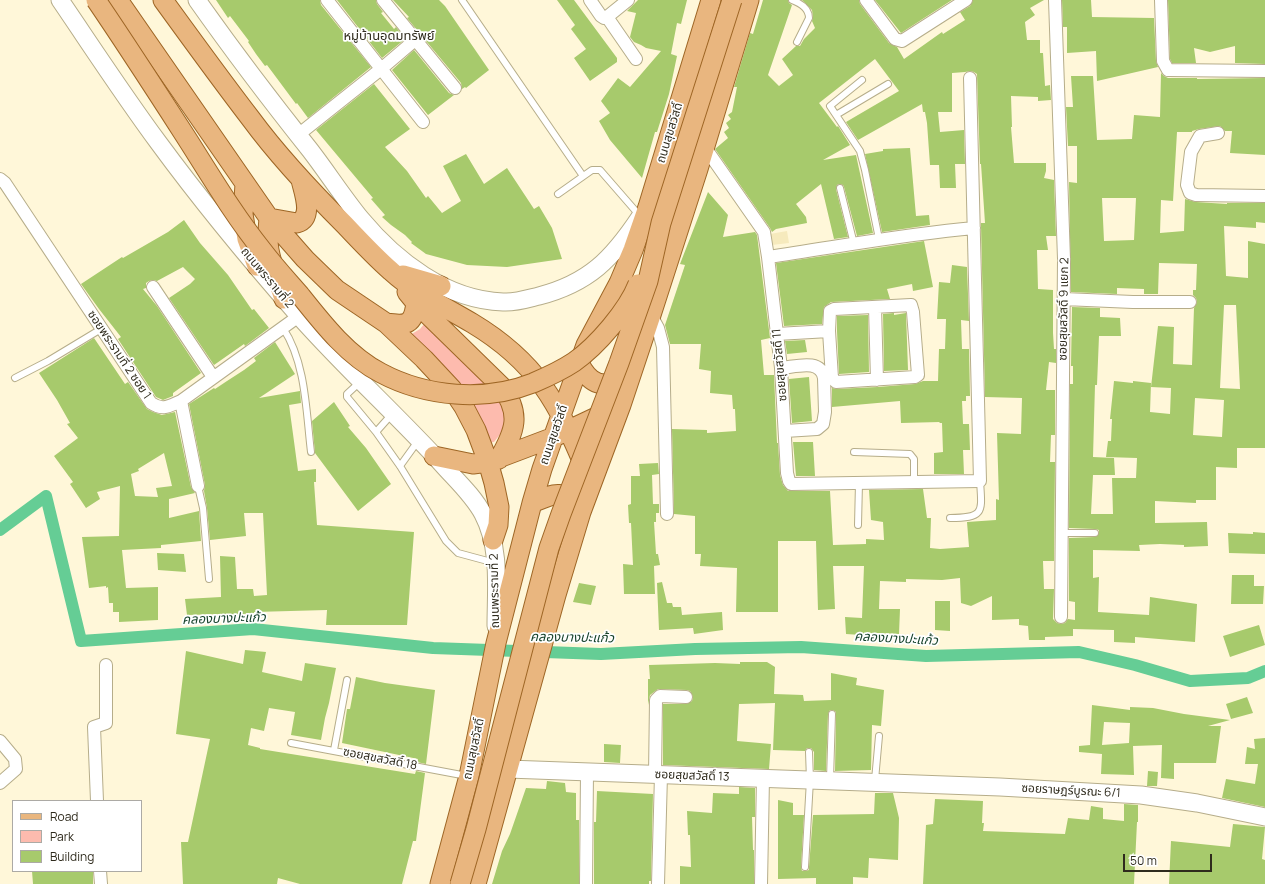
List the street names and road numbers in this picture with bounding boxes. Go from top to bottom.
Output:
street label: ถนนสุขสวัสดิ์ [654,101,686,165]
street label: ถนนพระรามที่ 2 [237,245,297,311]
street label: ซอยสุขสวัสดิ์ 9 แยก 2 [1056,257,1072,361]
street label: ซอยพระรามที่ 2 ซอย 1 [84,308,154,402]
street label: ซอยสุขสวัสดิ์ 11 [770,328,790,402]
street label: ถนนสุขสวัสดิ์ [537,403,571,467]
street label: ถนนพระรามที่ 2 [487,553,503,629]
street label: ถนนสุขสวัสดิ์ [460,717,488,781]
street label: ซอยสุขสวัสดิ์ 18 [342,745,418,773]
street label: ซอยสุขสวัสดิ์ 13 [654,767,730,785]
street label: ซอยราษฎร์บูรณะ 6/1 [1021,781,1121,801]

